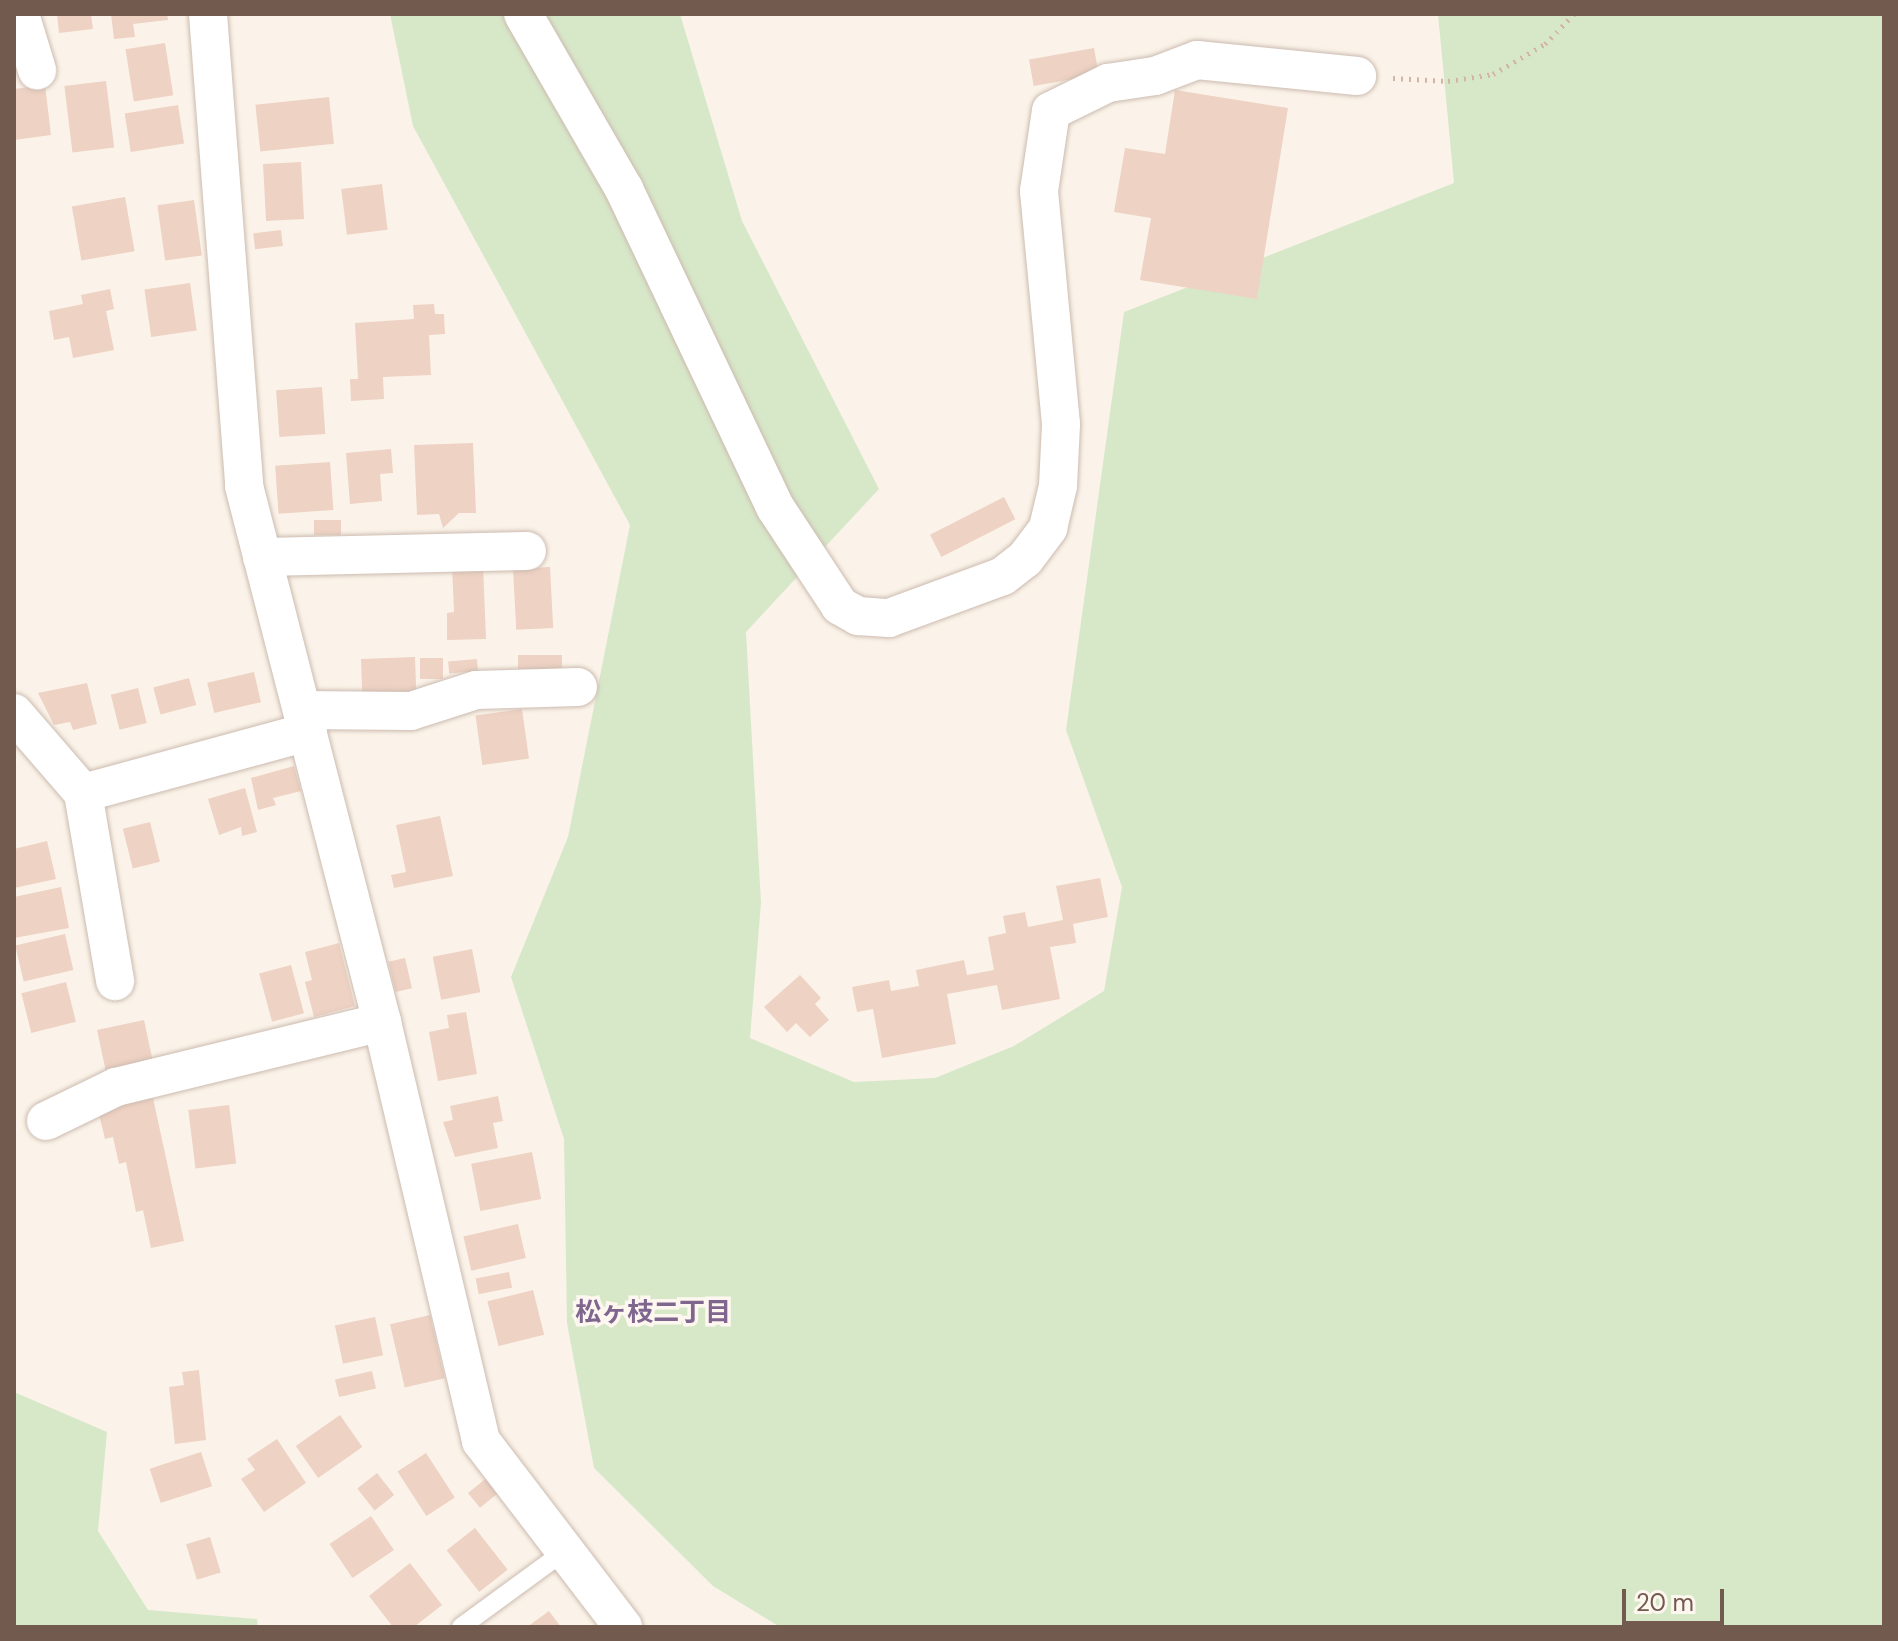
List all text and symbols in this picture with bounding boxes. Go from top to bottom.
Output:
district label: 松ヶ枝二丁目 [575,1297,731,1329]
scale bar [1626,1573,1728,1623]
text: 20 m [1636,1587,1694,1618]

